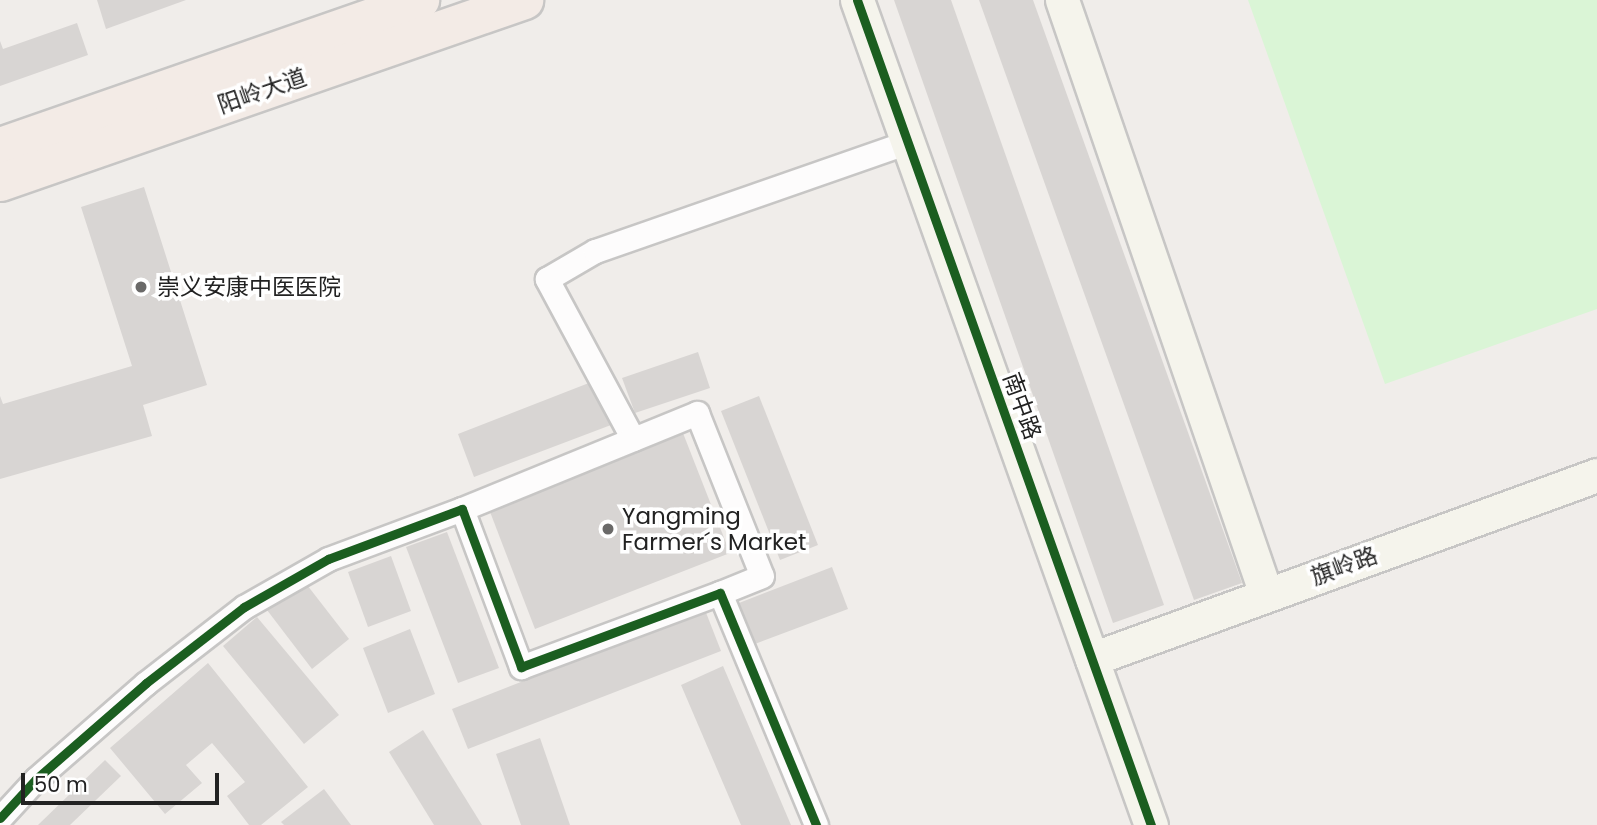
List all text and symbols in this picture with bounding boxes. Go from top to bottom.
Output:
street label: 阳岭大道 [214,63,310,119]
place label: 崇义安康中医医院 [157,273,341,301]
marker: 崇义安康中医医院 [131,277,151,297]
street label: 南中路 [997,369,1047,443]
place label: Yangming Farmer´s Market [622,502,806,556]
marker: Yangming Farmer´s Market [600,521,616,537]
street label: 旗岭路 [1307,541,1381,591]
scale bar [24,758,222,802]
text: 50 m [34,770,88,799]

